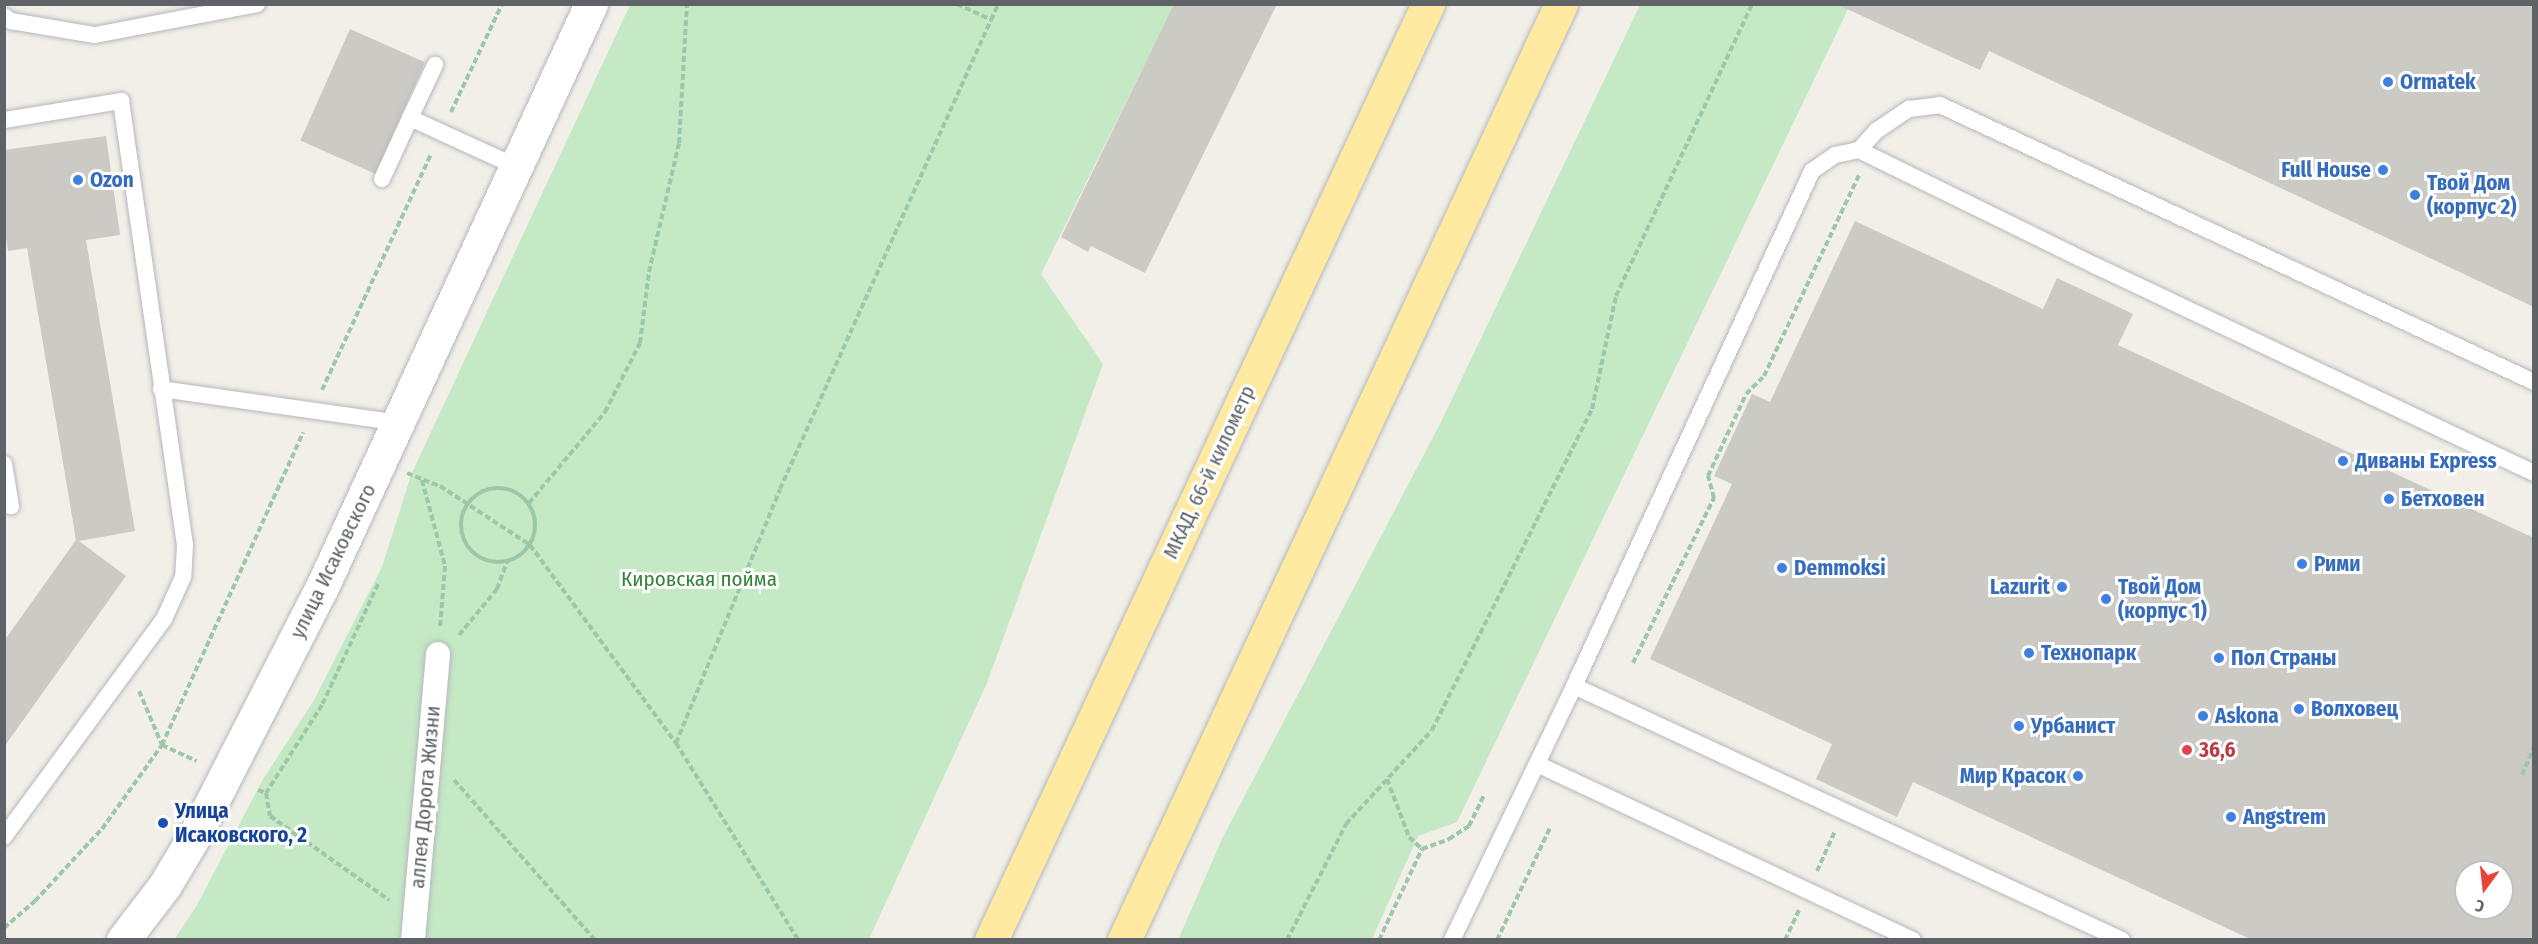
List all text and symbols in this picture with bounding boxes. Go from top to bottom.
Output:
place label: Ormatek [2400,69,2476,95]
marker: Ormatek [2381,75,2395,89]
place label: Full House [2281,157,2371,183]
marker: Full House [2376,163,2390,177]
place label: Ozon [90,167,134,193]
place label: Твой Дом (корпус 2) [2427,170,2517,220]
marker: Ozon [71,173,85,187]
marker: Твой Дом (корпус 2) [2408,188,2422,202]
street label: МКАД, 66-й километр [1158,381,1260,563]
place label: Диваны Express [2355,448,2497,474]
marker: Диваны Express [2336,454,2350,468]
street label: улица Исаковского [285,480,381,642]
place label: Бетховен [2401,486,2485,512]
marker: Бетховен [2382,492,2396,506]
place label: Рими [2314,551,2360,577]
place label: Demmoksi [1794,555,1886,581]
marker: Рими [2295,557,2309,571]
marker: Demmoksi [1775,561,1789,575]
park label: Кировская пойма [621,566,777,592]
place label: Lazurit [1990,574,2050,600]
place label: Твой Дом (корпус 1) [2118,574,2207,624]
marker: Lazurit [2055,580,2069,594]
marker: Твой Дом (корпус 1) [2099,592,2113,606]
place label: Технопарк [2041,640,2136,666]
place label: Пол Страны [2231,645,2336,671]
marker: Технопарк [2022,646,2036,660]
marker: Пол Страны [2212,651,2226,665]
place label: Волховец [2311,696,2398,722]
marker: Волховец [2292,702,2306,716]
place label: Askona [2215,703,2279,729]
street label: аллея Дорога Жизни [404,704,446,890]
marker: Askona [2196,709,2210,723]
place label: Урбанист [2031,713,2115,739]
marker: Урбанист [2012,719,2026,733]
place label: 36,6 [2199,737,2235,763]
marker: 36,6 [2180,743,2194,757]
place label: Мир Красок [1960,763,2066,789]
marker: Мир Красок [2071,769,2085,783]
place label: Улица Исаковского, 2 [175,798,307,848]
place label: Angstrem [2243,804,2326,830]
marker: Angstrem [2224,810,2238,824]
marker: Улица Исаковского, 2 [156,816,170,830]
north arrow [2454,860,2514,920]
text: С [2473,896,2486,916]

